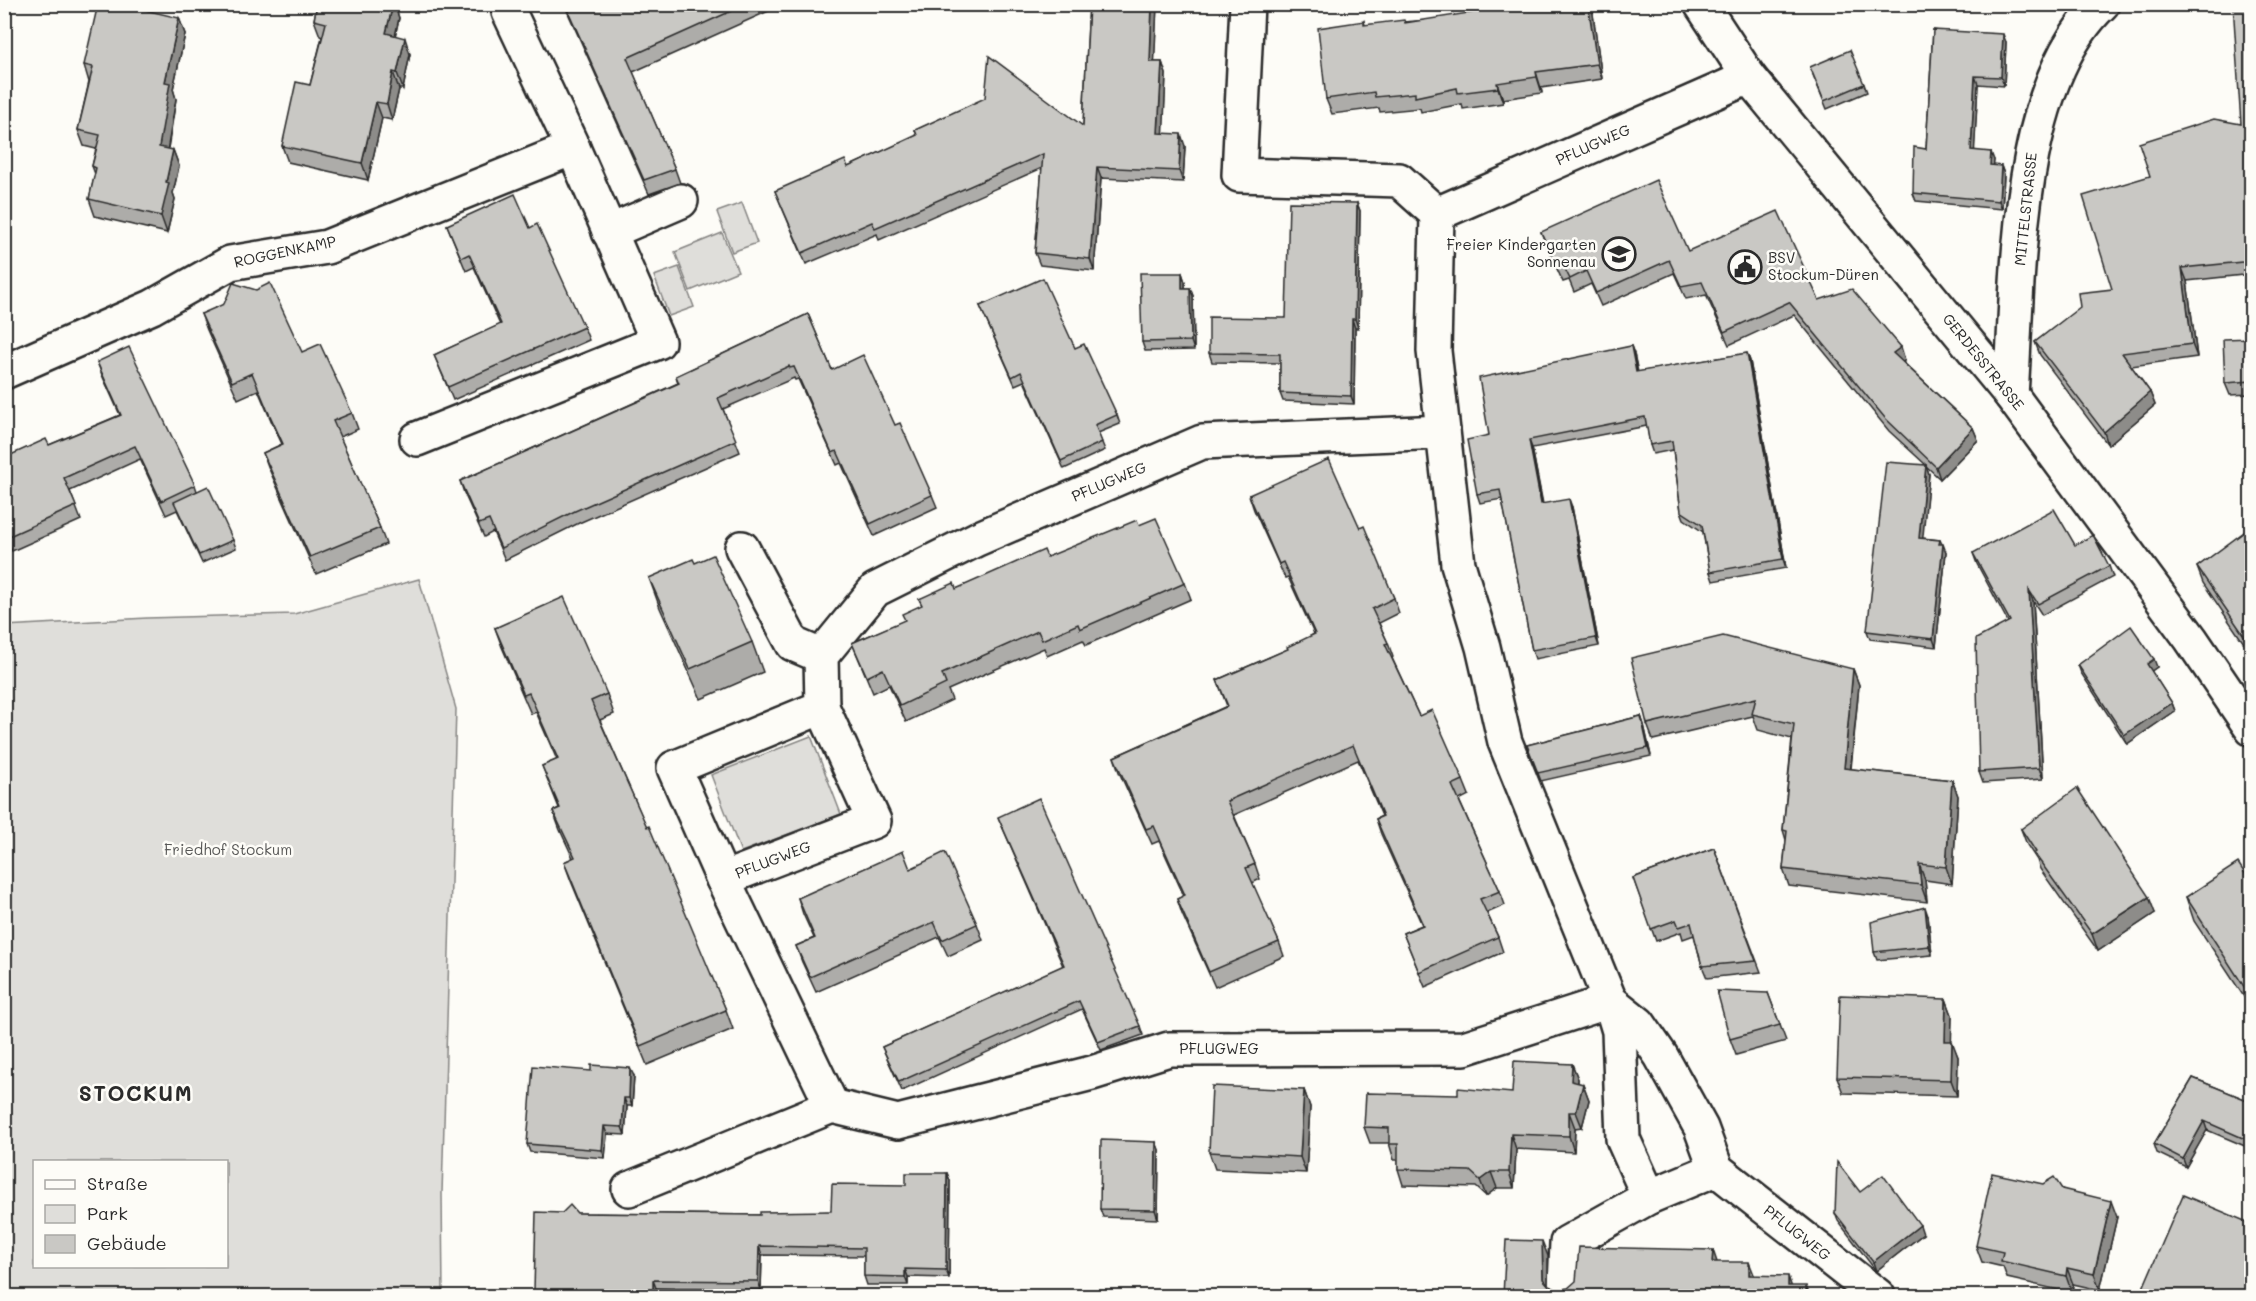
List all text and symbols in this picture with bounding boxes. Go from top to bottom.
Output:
street label: PFLUGWEG [1552,119,1633,169]
street label: MITTELSTRASSE [2009,151,2041,267]
street label: ROGGENKAMP [232,230,338,272]
place label: Freier Kindergarten Sonnenau [1446,234,1596,271]
school or university icon: Freier Kindergarten Sonnenau [1601,236,1637,272]
place label: BSV Stockum-Düren [1768,247,1879,284]
public building icon: BSV Stockum-Düren [1727,249,1763,285]
street label: GERDESSTRASSE [1939,309,2029,414]
street label: PFLUGWEG [1068,456,1149,506]
street label: PFLUGWEG [732,835,813,883]
park label: Friedhof Stockum [164,839,292,859]
street label: PFLUGWEG [1179,1038,1259,1058]
district label: STOCKUM [79,1079,193,1106]
legend [33,1160,228,1268]
text: Straße [87,1171,148,1195]
street label: PFLUGWEG [1760,1200,1835,1265]
text: Park [87,1201,128,1225]
text: Gebäude [87,1231,167,1255]

